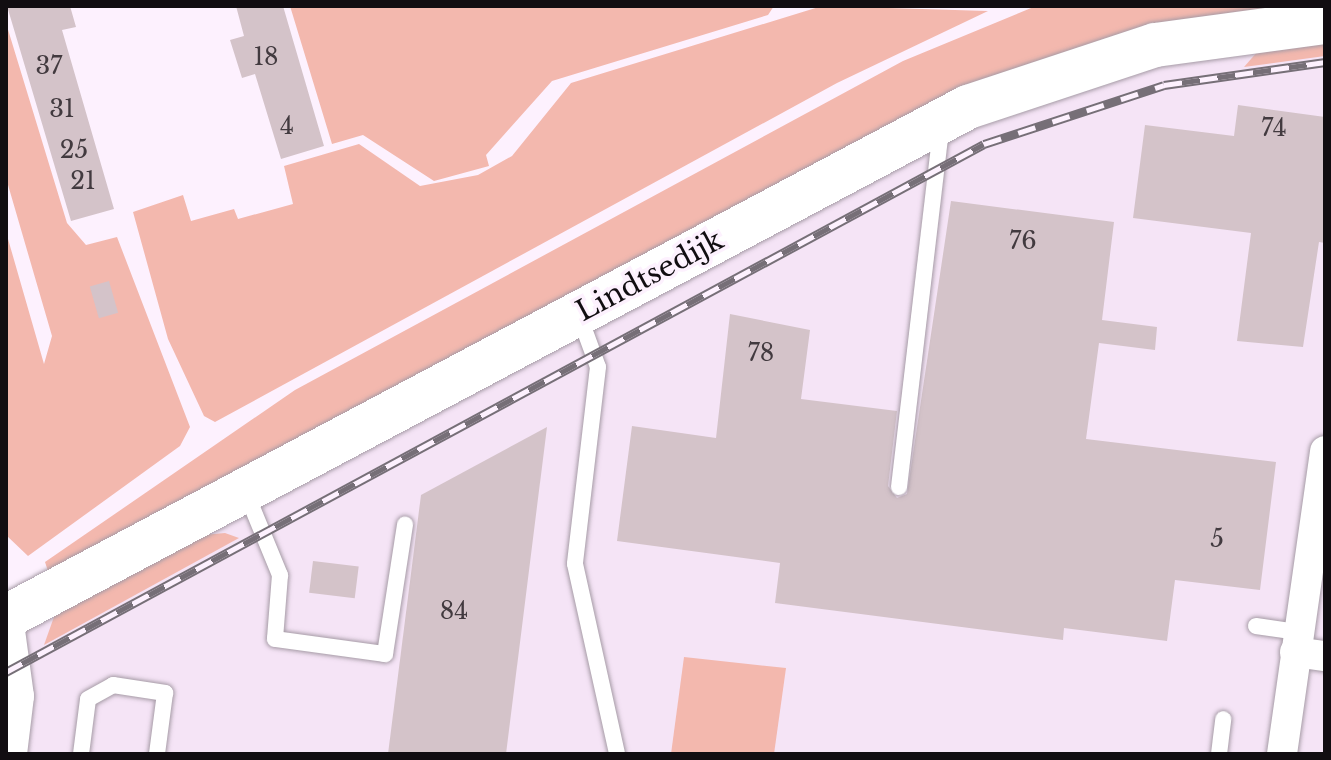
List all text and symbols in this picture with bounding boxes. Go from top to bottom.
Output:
house number: 18 [253,43,279,71]
house number: 37 [36,52,62,80]
house number: 31 [49,95,75,123]
house number: 4 [280,112,294,140]
house number: 74 [1261,114,1287,142]
house number: 25 [60,136,88,164]
house number: 21 [70,167,96,195]
street label: Lindtsedijk [571,223,729,329]
house number: 76 [1009,227,1037,255]
house number: 78 [748,339,774,367]
house number: 5 [1210,525,1224,553]
house number: 84 [440,597,468,625]

